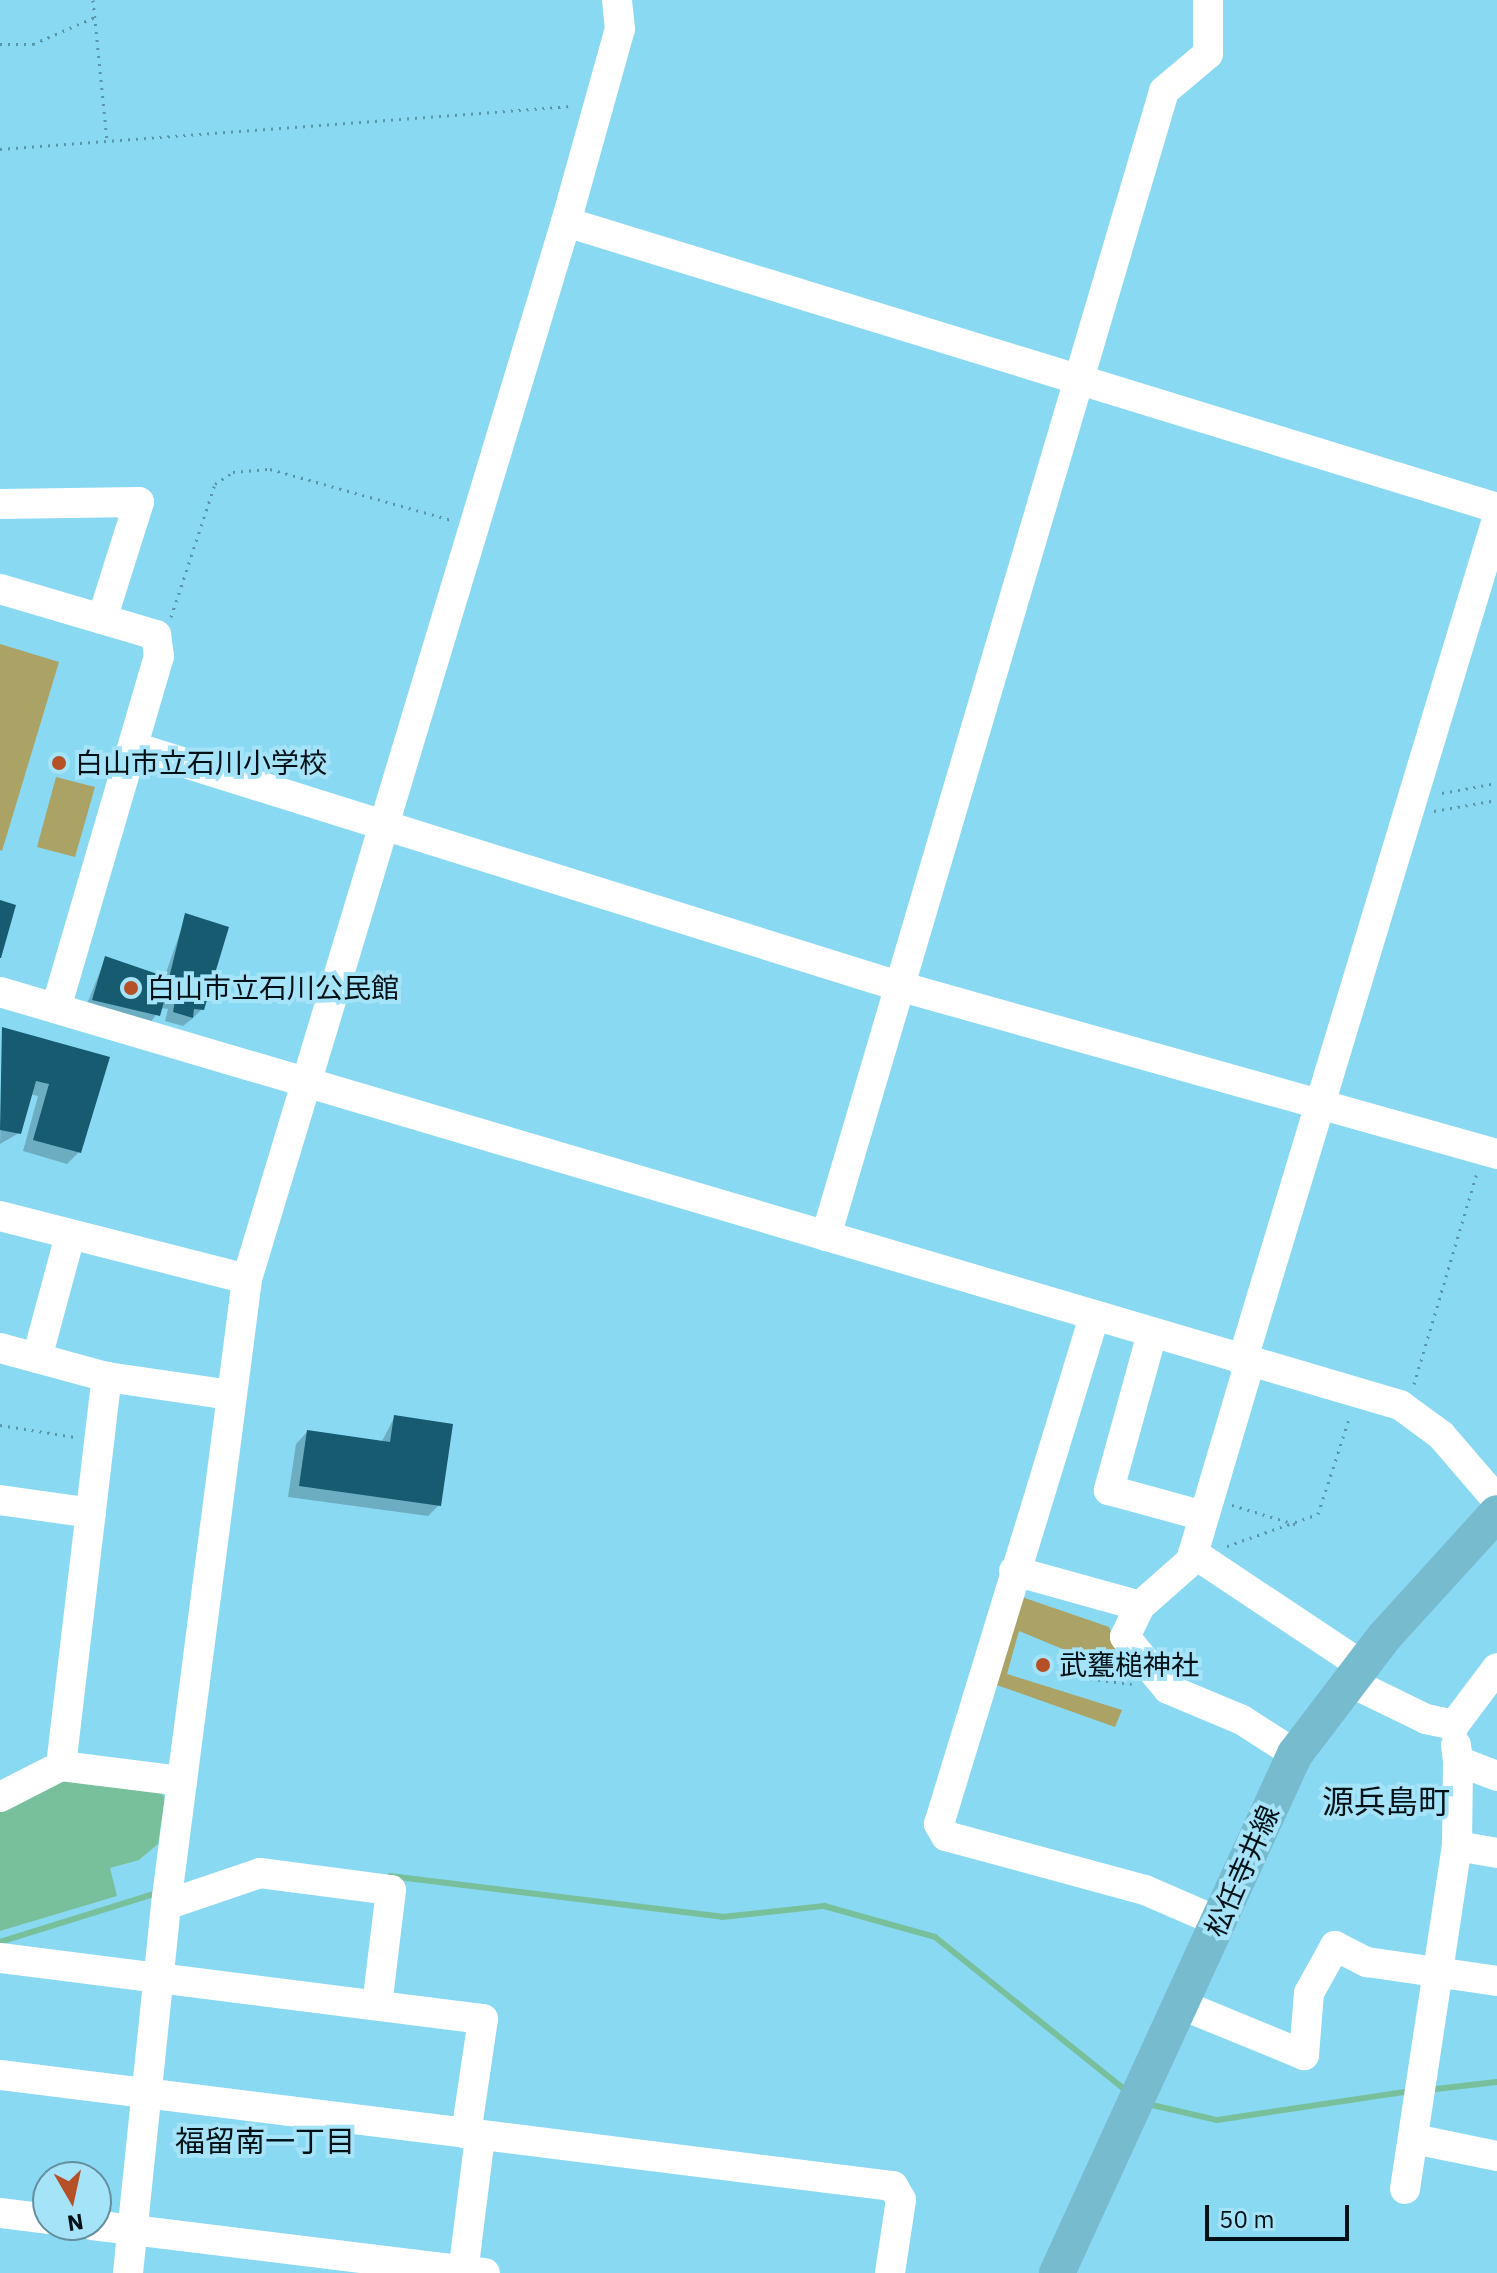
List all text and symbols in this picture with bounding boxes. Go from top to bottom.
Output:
place label: 白山市立石川小学校 [75,746,327,780]
marker: 白山市立石川小学校 [50,754,68,772]
place label: 白山市立石川公民館 [147,971,399,1005]
marker: 白山市立石川公民館 [122,979,140,997]
place label: 武甕槌神社 [1059,1648,1199,1682]
marker: 武甕槌神社 [1034,1656,1052,1674]
district label: 源兵島町 [1322,1782,1450,1820]
street label: 松任寺井線 [1198,1800,1286,1942]
district label: 福留南一丁目 [175,2123,355,2159]
north arrow [32,2161,112,2241]
scale bar [1209,2189,1353,2239]
text: 50 m [1219,2203,1274,2235]
text: N [65,2208,86,2239]

